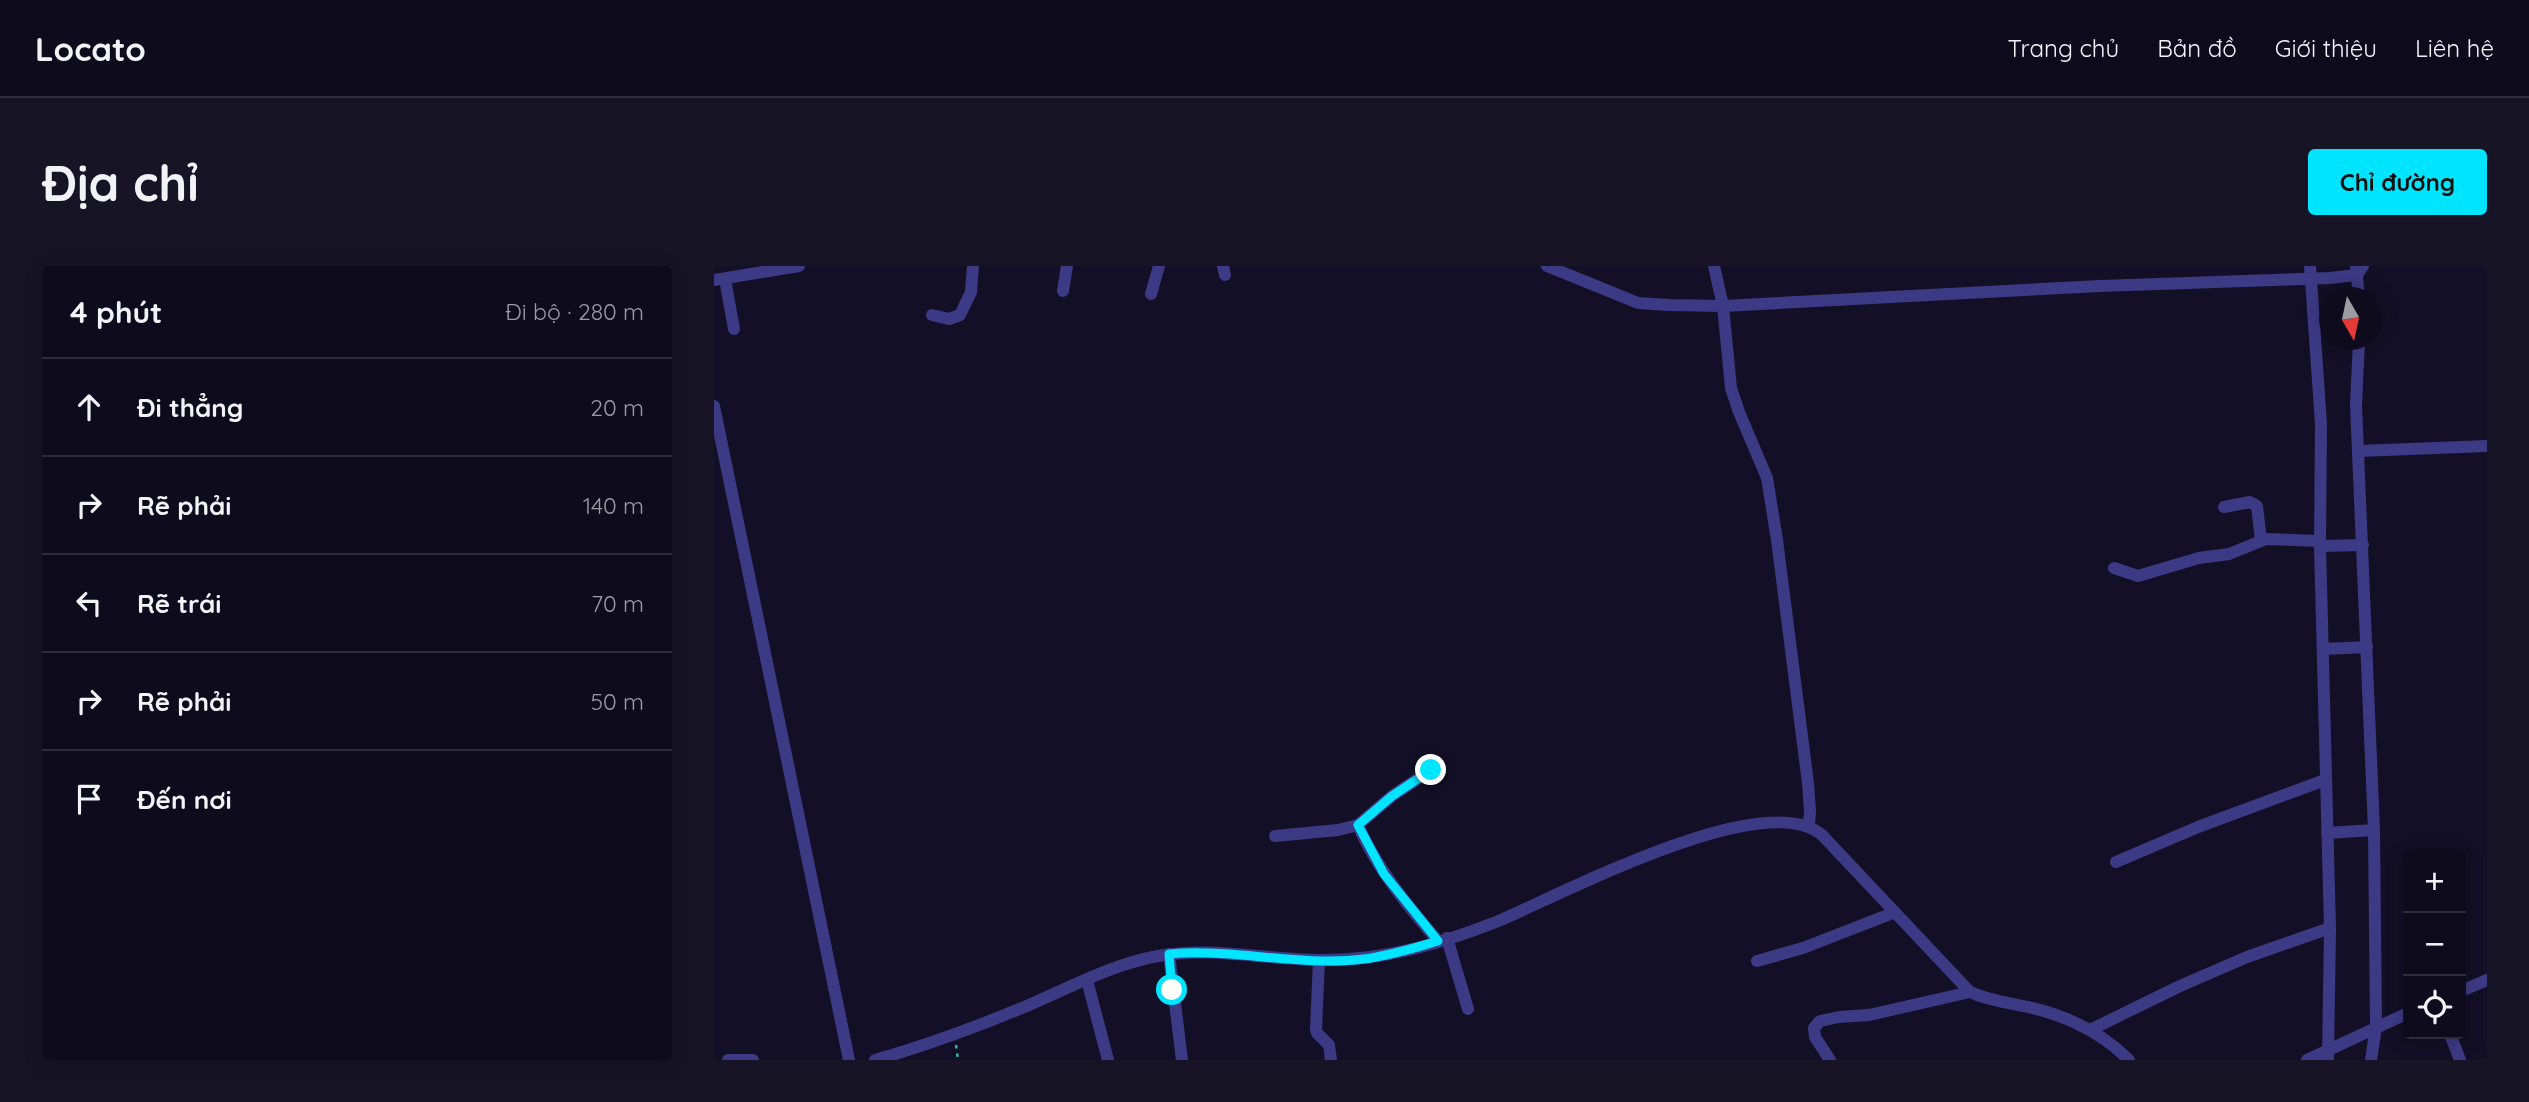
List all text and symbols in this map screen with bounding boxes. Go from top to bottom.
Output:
text: Locato [35,28,146,69]
text: Trang chủ [2007,33,2119,63]
text: Bản đồ [2157,33,2237,63]
text: Giới thiệu [2275,33,2377,63]
text: Liên hệ [2415,33,2494,63]
button: Chỉ đường [2308,149,2487,215]
text: Địa chỉ [42,152,199,213]
north arrow [2319,287,2382,350]
text: 4 phút [70,293,162,331]
text: Đi bộ · 280 m [505,297,644,326]
icon: ahead [70,388,108,426]
text: Đi thẳng [137,391,243,424]
text: 20 m [590,393,644,422]
icon: right [70,486,108,524]
text: Rẽ phải [137,489,231,522]
text: 140 m [583,491,644,520]
icon: left [70,584,108,622]
text: Rẽ trái [137,587,221,620]
text: 70 m [591,589,644,618]
icon: right [70,682,108,720]
text: Rẽ phải [137,685,231,718]
text: 50 m [591,687,644,716]
route end [1415,754,1446,785]
icon: arrive [70,780,108,818]
text: Đến nơi [137,783,232,816]
map controls [2403,850,2466,1039]
button: + [2403,850,2466,913]
button: − [2403,913,2466,976]
route start [1156,974,1187,1005]
button: locate [2403,976,2466,1039]

